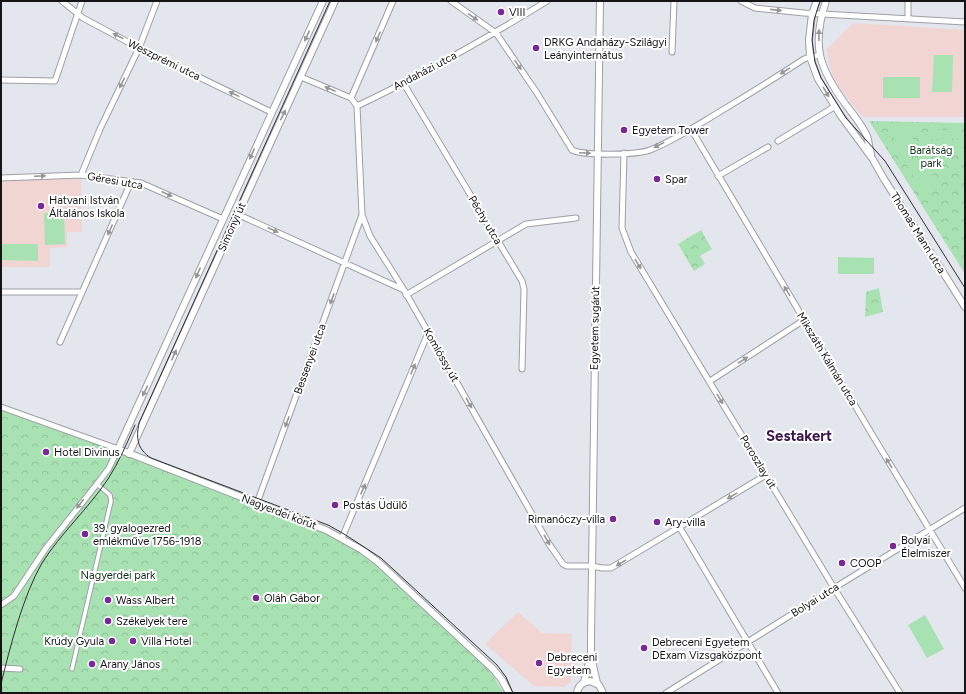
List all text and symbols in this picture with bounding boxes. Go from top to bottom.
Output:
place label: VIII [509,6,526,19]
marker: VIII [496,7,506,17]
one-way arrow [770,7,782,14]
one-way arrow [468,13,479,21]
one-way arrow [816,28,822,41]
one-way arrow [304,31,310,42]
one-way arrow [374,31,380,43]
one-way arrow [112,33,123,40]
place label: DRKG Andaházy-Szilágyi Leányinternátus [544,36,667,62]
street label: Weszprémi utca [125,37,203,83]
marker: DRKG Andaházy-Szilágyi Leányinternátus [531,43,541,53]
street label: Andaházi utca [391,49,459,93]
one-way arrow [514,60,522,70]
one-way arrow [779,68,791,75]
one-way arrow [119,77,125,89]
one-way arrow [324,86,336,92]
one-way arrow [822,86,829,98]
one-way arrow [228,91,240,97]
one-way arrow [280,109,286,121]
place label: Egyetem Tower [632,124,709,137]
marker: Egyetem Tower [619,125,629,135]
one-way arrow [653,142,664,149]
park label: Barátság park [910,144,953,170]
one-way arrow [249,149,255,160]
one-way arrow [579,150,591,157]
street label: Géresi utca [86,170,144,192]
one-way arrow [34,173,46,180]
place label: Spar [665,173,688,186]
marker: Spar [652,174,662,184]
street label: Thomas Mann utca [888,190,948,276]
one-way arrow [161,191,173,198]
street label: Péchy utca [465,193,505,247]
place label: Hatvani István Általános Iskola [49,194,125,220]
street label: Simonyi út [215,200,249,254]
marker: Hatvani István Általános Iskola [36,201,46,211]
one-way arrow [107,224,113,236]
one-way arrow [267,227,279,234]
one-way arrow [634,259,642,269]
one-way arrow [195,267,201,279]
one-way arrow [783,285,790,297]
street label: Egyetem sugárút [588,286,602,370]
one-way arrow [328,294,334,306]
street label: Mikszáth Kálmán utca [794,310,860,408]
street label: Bessenyei utca [291,322,329,396]
street label: Komlóssy út [420,326,462,384]
one-way arrow [171,349,177,360]
one-way arrow [737,356,748,364]
one-way arrow [410,363,416,375]
one-way arrow [142,386,148,397]
one-way arrow [716,393,723,405]
one-way arrow [465,397,472,409]
one-way arrow [283,416,289,428]
district label: Sestakert [766,427,832,445]
street label: Poroszlay út [737,433,779,491]
place label: Hotel Divinus [54,446,120,459]
marker: Hotel Divinus [41,447,51,457]
one-way arrow [886,457,893,469]
one-way arrow [360,483,366,495]
street label: Nagyerdei körút [240,492,318,532]
one-way arrow [726,492,738,499]
place label: Postás Üdülő [343,498,408,512]
one-way arrow [76,499,85,510]
marker: Postás Üdülő [330,500,340,510]
place label: Rimanóczy-villa [528,513,605,526]
marker: Rimanóczy-villa [608,514,618,524]
place label: Ary-villa [665,516,705,529]
marker: Ary-villa [652,517,662,527]
place label: 39. gyalogezred emlékműve 1756-1918 [93,522,202,548]
marker: 39. gyalogezred emlékműve 1756-1918 [80,529,90,539]
one-way arrow [544,534,550,546]
place label: Bolyai Élelmiszer [901,534,951,560]
marker: Bolyai Élelmiszer [888,541,898,551]
place label: COOP [850,557,882,570]
marker: COOP [837,558,847,568]
one-way arrow [615,559,627,566]
park label: Nagyerdei park [81,569,156,582]
street label: Bolyai utca [789,580,841,620]
place label: Oláh Gábor [264,592,320,605]
marker: Oláh Gábor [251,593,261,603]
place label: Wass Albert [116,594,175,607]
marker: Wass Albert [103,595,113,605]
place label: Székelyek tere [116,615,187,628]
marker: Székelyek tere [103,616,113,626]
place label: Krúdy Gyula [44,635,104,648]
place label: Villa Hotel [141,635,192,648]
marker: Krúdy Gyula [107,636,117,646]
marker: Villa Hotel [128,636,138,646]
place label: Debreceni Egyetem DExam Vizsgaközpont [652,636,762,662]
marker: Debreceni Egyetem DExam Vizsgaközpont [639,643,649,653]
place label: Debreceni Egyetem [547,651,597,677]
place label: Arany János [100,658,160,671]
marker: Debreceni Egyetem [534,658,544,668]
marker: Arany János [87,659,97,669]

